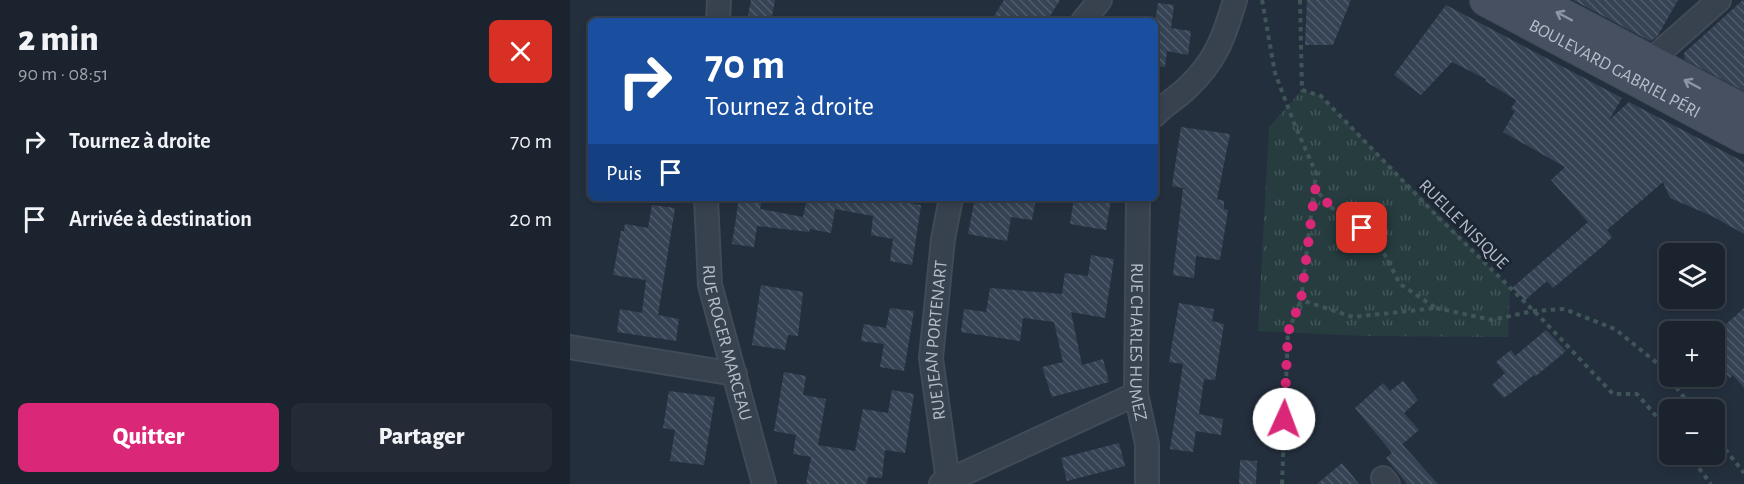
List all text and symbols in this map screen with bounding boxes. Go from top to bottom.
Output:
one-way arrow [1556,10,1573,22]
street label: BOULEVARD GABRIEL PÉRI [1526,17,1703,122]
button: close [489,20,552,83]
text: 2 min [18,21,99,57]
icon: right [606,42,684,120]
text: 70 m [705,44,785,86]
text: 90 m · 08:51 [18,64,108,84]
one-way arrow [1684,78,1702,89]
text: Tournez à droite [705,93,874,120]
icon: right [18,125,51,158]
text: Tournez à droite [69,130,211,152]
text: 70 m [510,130,552,152]
icon: arrive [654,156,687,189]
text: Puis [606,162,642,184]
street label: RUELLE NISIQUE [1415,177,1512,273]
pin [1336,202,1387,253]
icon: arrive [18,203,51,236]
text: Arrivée à destination [69,208,252,230]
text: 20 m [509,208,552,230]
icon: arrive [1345,211,1378,244]
map controls [1659,243,1725,465]
button: layers [1659,243,1725,309]
street label: RUE JEAN PORTENART [922,259,951,421]
street label: RUE CHARLES HUMEZ [1125,263,1150,423]
street label: RUE ROGER MARCEAU [699,264,754,423]
button: + [1659,321,1725,387]
position arrow [1252,387,1316,451]
button: − [1659,399,1725,465]
button: Quitter [18,403,279,472]
button: Partager [291,403,552,472]

